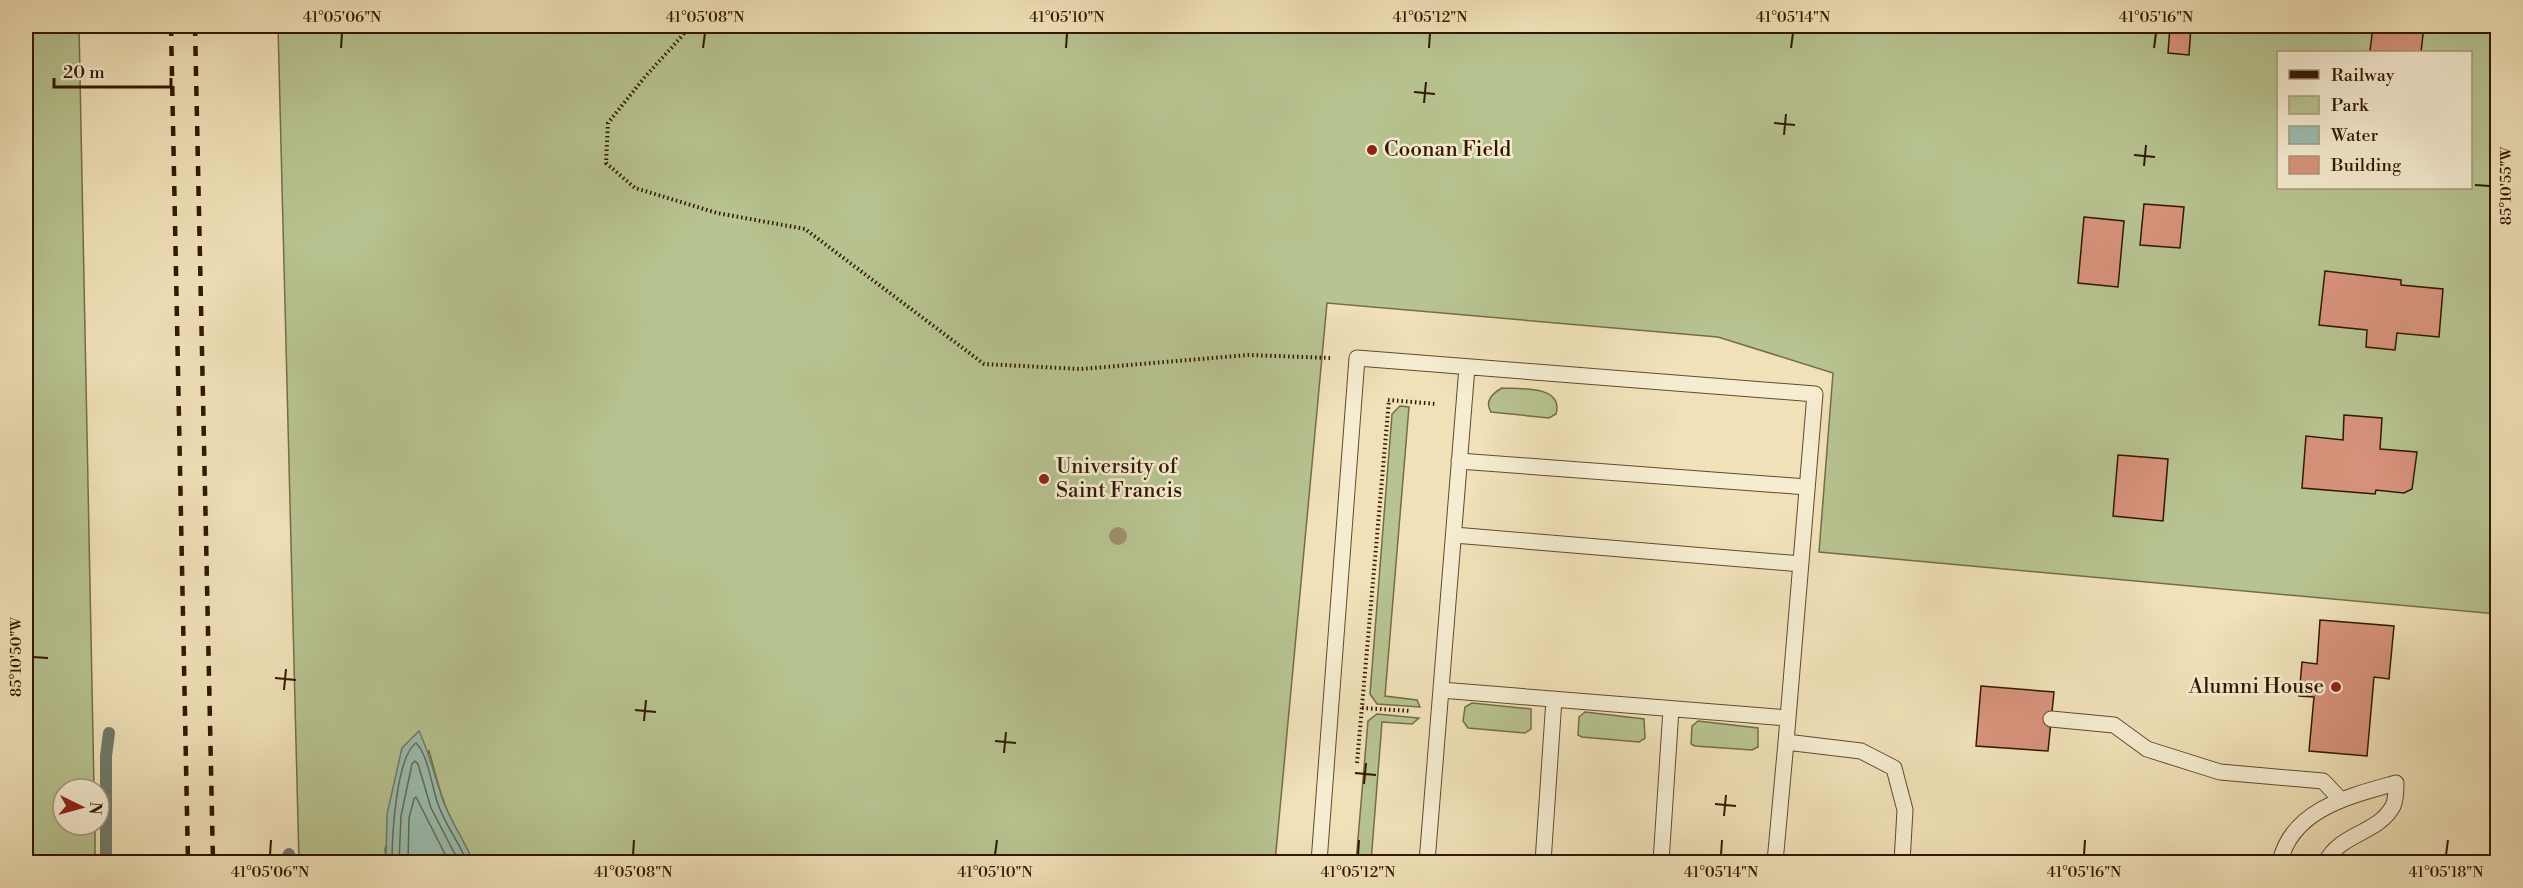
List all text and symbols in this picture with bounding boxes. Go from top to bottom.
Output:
text: 41°05'06"N [303,8,381,27]
text: 41°05'08"N [666,8,744,27]
text: 41°05'10"N [1029,8,1105,27]
text: 41°05'12"N [1393,8,1467,27]
text: 41°05'14"N [1756,8,1830,27]
text: 41°05'16"N [2119,8,2193,27]
scale bar [54,51,171,89]
legend [2277,51,2472,189]
text: 20 m [63,61,105,84]
text: Railway [2331,64,2395,87]
text: Park [2331,94,2370,117]
text: Water [2330,124,2379,147]
place label: Coonan Field [1384,137,1511,163]
marker: Coonan Field [1365,143,1379,157]
text: 85°10'55"W [2497,146,2516,225]
text: Building [2330,154,2402,177]
place label: University of Saint Francis [1056,454,1182,504]
marker: University of Saint Francis [1037,472,1051,486]
text: 85°10'50"W [7,617,26,697]
place label: Alumni House [2188,674,2324,700]
marker: Alumni House [2329,680,2343,694]
north arrow [51,777,111,837]
text: N [84,801,105,816]
text: 41°05'06"N [231,863,309,882]
text: 41°05'08"N [594,863,672,882]
text: 41°05'10"N [957,863,1033,882]
text: 41°05'12"N [1321,863,1395,882]
text: 41°05'14"N [1684,863,1758,882]
text: 41°05'16"N [2047,863,2121,882]
text: 41°05'18"N [2409,863,2483,882]

